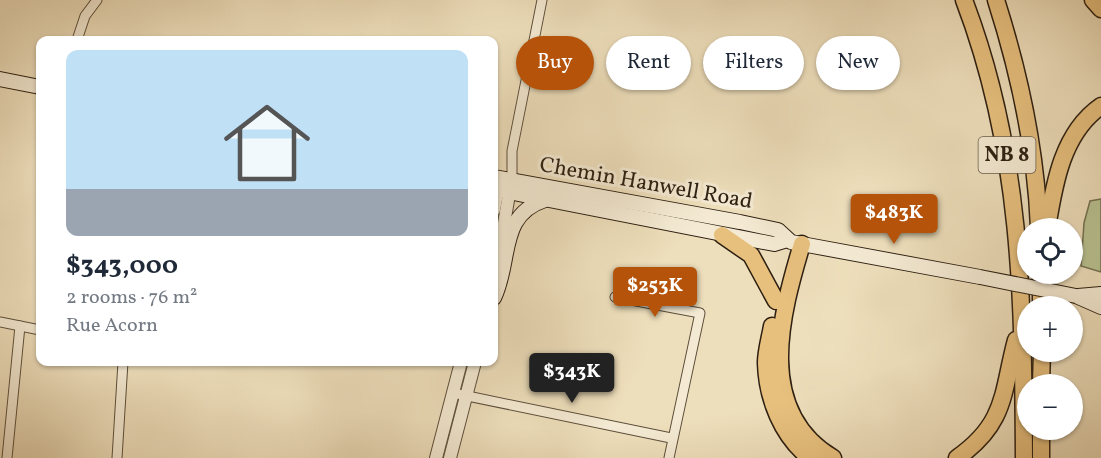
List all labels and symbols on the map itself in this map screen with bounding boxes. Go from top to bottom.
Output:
road number: NB 8 [978,137,1036,173]
street label: Chemin Hanwell Road [537,150,755,218]
pin: $483K [852,194,936,245]
pin: $253K [613,267,697,318]
pin: $343K [530,353,614,404]

